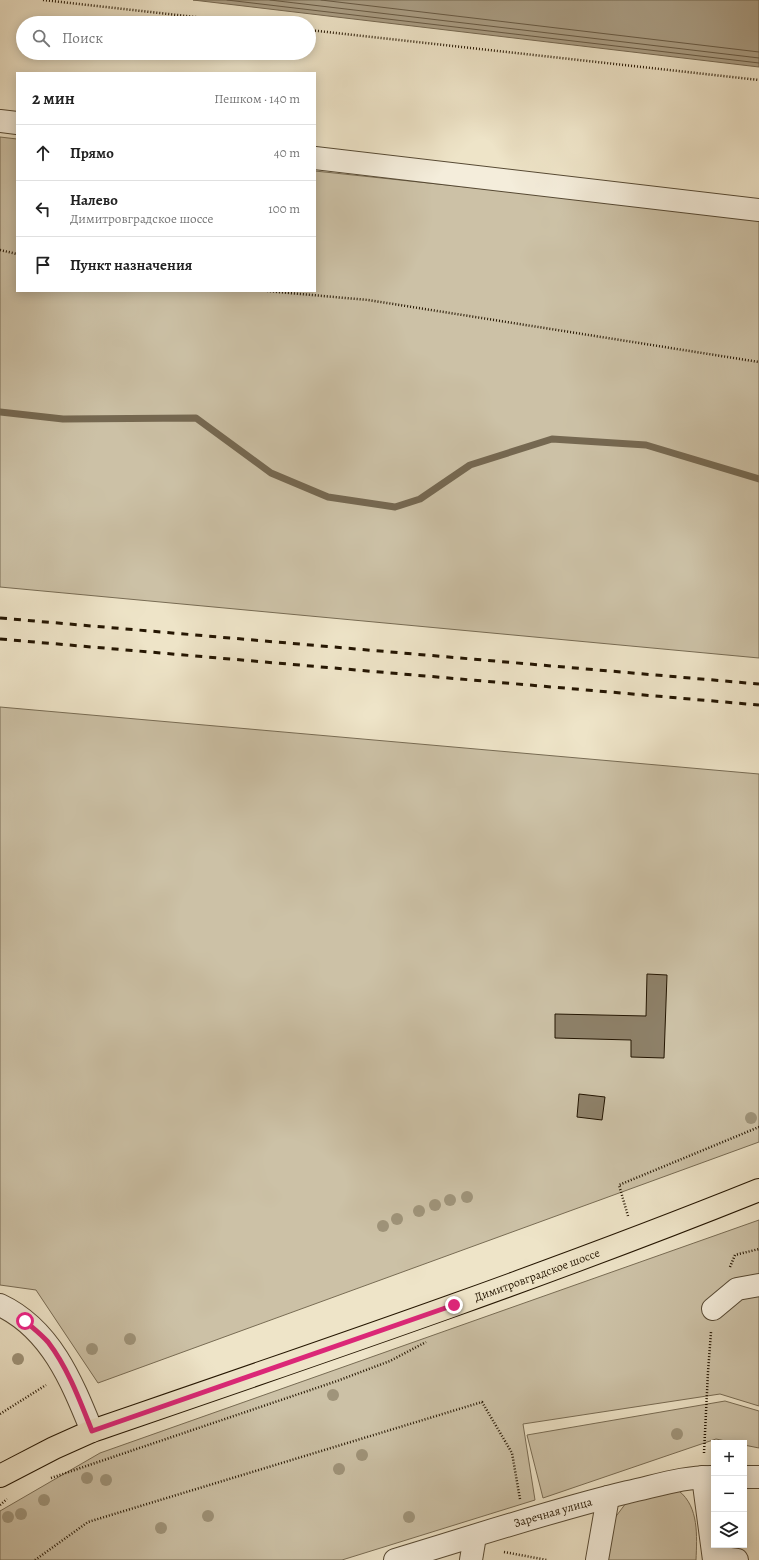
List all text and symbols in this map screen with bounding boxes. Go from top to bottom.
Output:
search box [16,16,316,60]
icon: search [30,27,52,49]
text: Поиск [62,28,103,48]
text: 2 мин [32,87,75,110]
text: Пешком · 140 m [214,90,300,107]
icon: ahead [32,142,54,164]
text: Прямо [70,143,114,163]
text: 40 m [274,144,300,161]
text: Налево [70,190,118,210]
icon: left [32,198,54,220]
text: 100 m [268,200,300,217]
text: Димитровградское шоссе [70,210,213,227]
icon: arrive [32,254,54,276]
text: Пункт назначения [70,255,192,275]
street label: Димитровградское шоссе [472,1244,602,1305]
route end [445,1296,463,1314]
route start [16,1312,34,1330]
map controls [711,1440,747,1548]
button: + [711,1440,747,1476]
button: − [711,1476,747,1512]
street label: Заречная улица [512,1493,594,1531]
button: layers [711,1512,747,1548]

